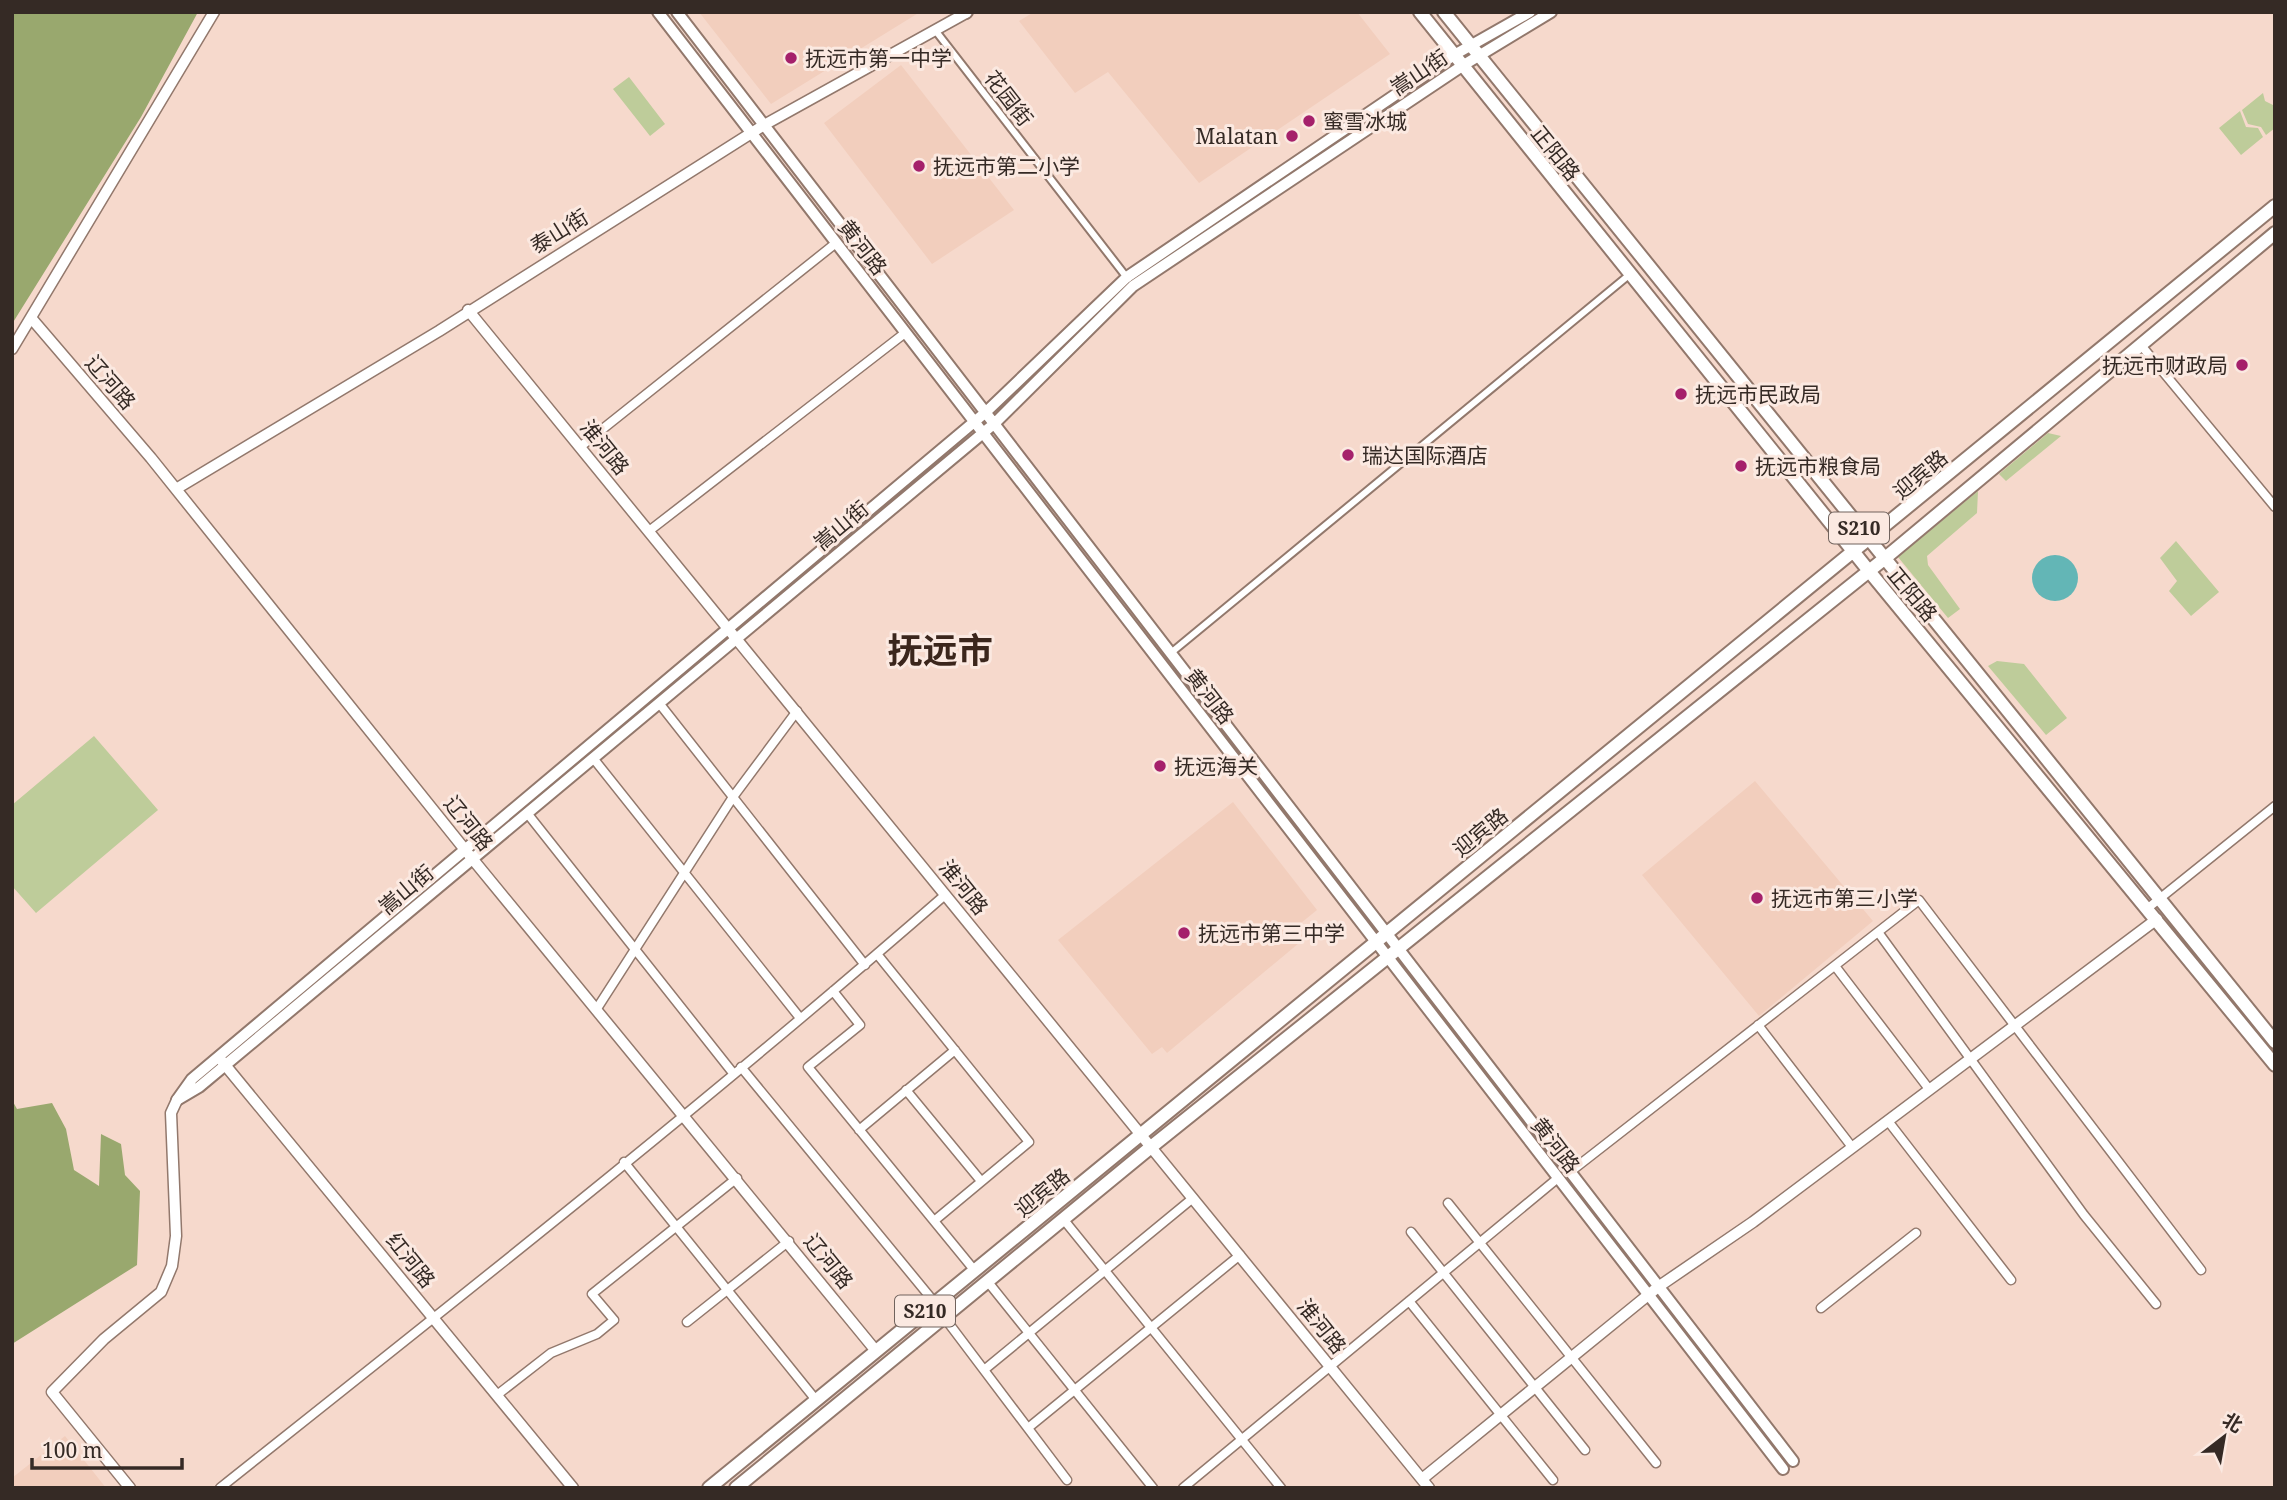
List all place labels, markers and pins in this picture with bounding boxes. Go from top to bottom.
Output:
place label: 抚远市第一中学 [805,44,952,72]
marker: 抚远市第一中学 [783,50,799,66]
place label: 蜜雪冰城 [1323,107,1407,135]
marker: 蜜雪冰城 [1301,113,1317,129]
place label: Malatan [1195,122,1278,150]
marker: Malatan [1284,128,1300,144]
place label: 抚远市第二小学 [933,152,1080,180]
marker: 抚远市第二小学 [911,158,927,174]
place label: 抚远市财政局 [2102,351,2228,379]
marker: 抚远市财政局 [2234,357,2250,373]
place label: 抚远市民政局 [1695,380,1821,408]
marker: 抚远市民政局 [1673,386,1689,402]
place label: 瑞达国际酒店 [1362,441,1488,469]
marker: 瑞达国际酒店 [1340,447,1356,463]
place label: 抚远市粮食局 [1755,452,1881,480]
marker: 抚远市粮食局 [1733,458,1749,474]
place label: 抚远海关 [1174,752,1258,780]
marker: 抚远海关 [1152,758,1168,774]
place label: 抚远市第三小学 [1771,884,1918,912]
marker: 抚远市第三小学 [1749,890,1765,906]
place label: 抚远市第三中学 [1198,919,1345,947]
marker: 抚远市第三中学 [1176,925,1192,941]

